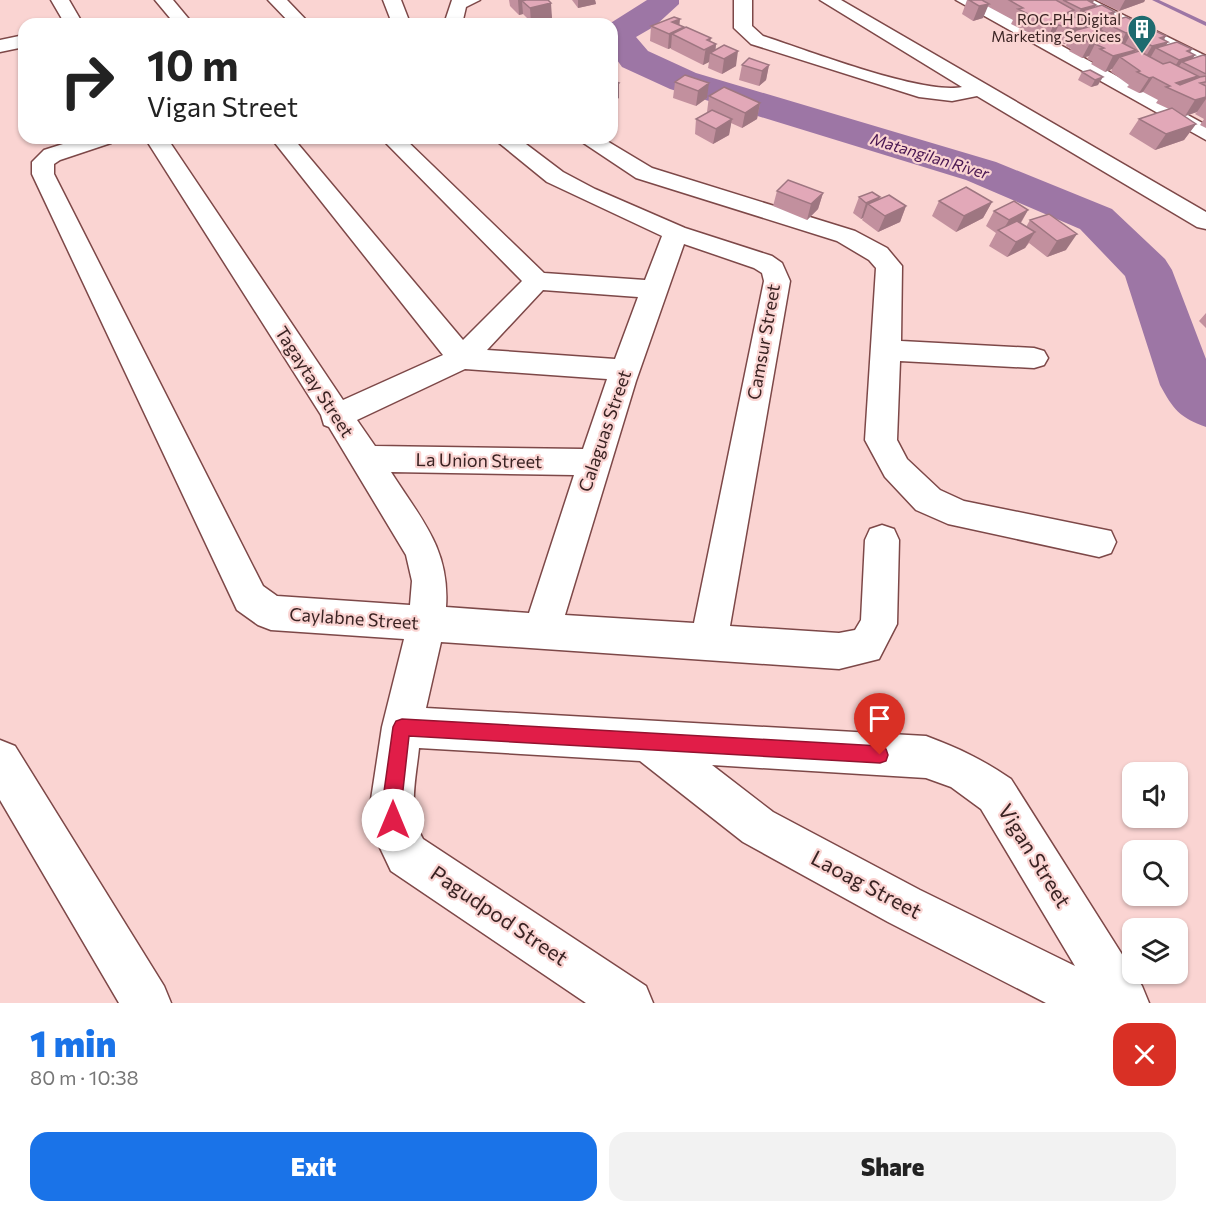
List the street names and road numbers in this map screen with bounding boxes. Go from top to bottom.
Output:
street label: Camsur Street [742,282,784,401]
street label: Tagaytay Street [271,322,359,441]
street label: Calaguas Street [573,367,635,495]
street label: La Union Street [416,448,543,472]
street label: Caylabne Street [289,603,419,633]
street label: Vigan Street [994,799,1077,912]
street label: Laoag Street [807,844,926,923]
street label: Pagudpod Street [427,860,573,970]

